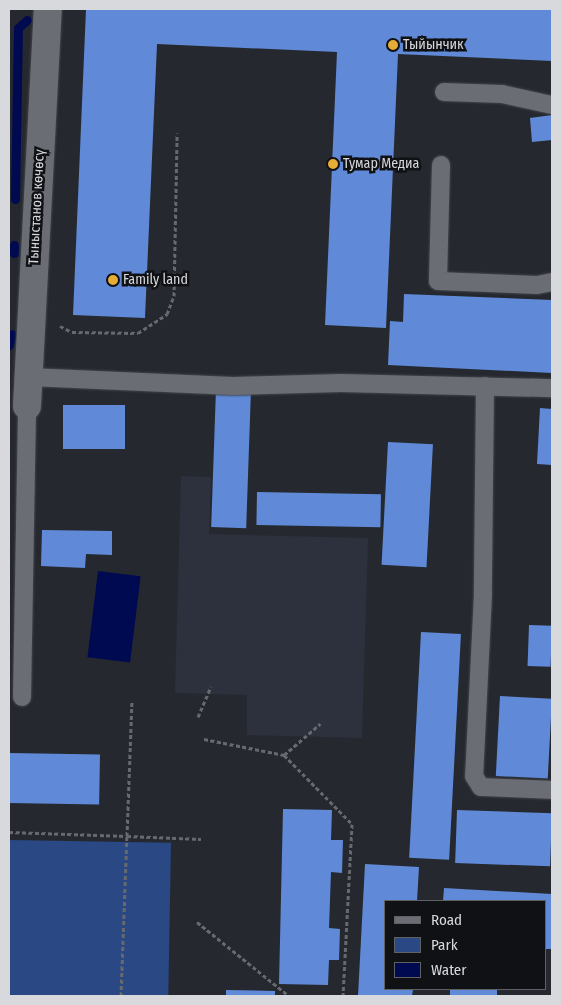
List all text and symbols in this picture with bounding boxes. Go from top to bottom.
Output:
place label: Тыйынчик [403,37,464,53]
marker: Тыйынчик [387,39,399,51]
street label: Тыныстанов көчөсү [26,149,48,265]
place label: Тумар Медиа [343,156,419,172]
marker: Тумар Медиа [327,158,339,170]
place label: Family land [123,272,188,288]
marker: Family land [107,274,119,286]
legend [384,900,546,990]
text: Road [431,911,462,929]
text: Park [431,936,458,954]
text: Water [431,961,466,979]

